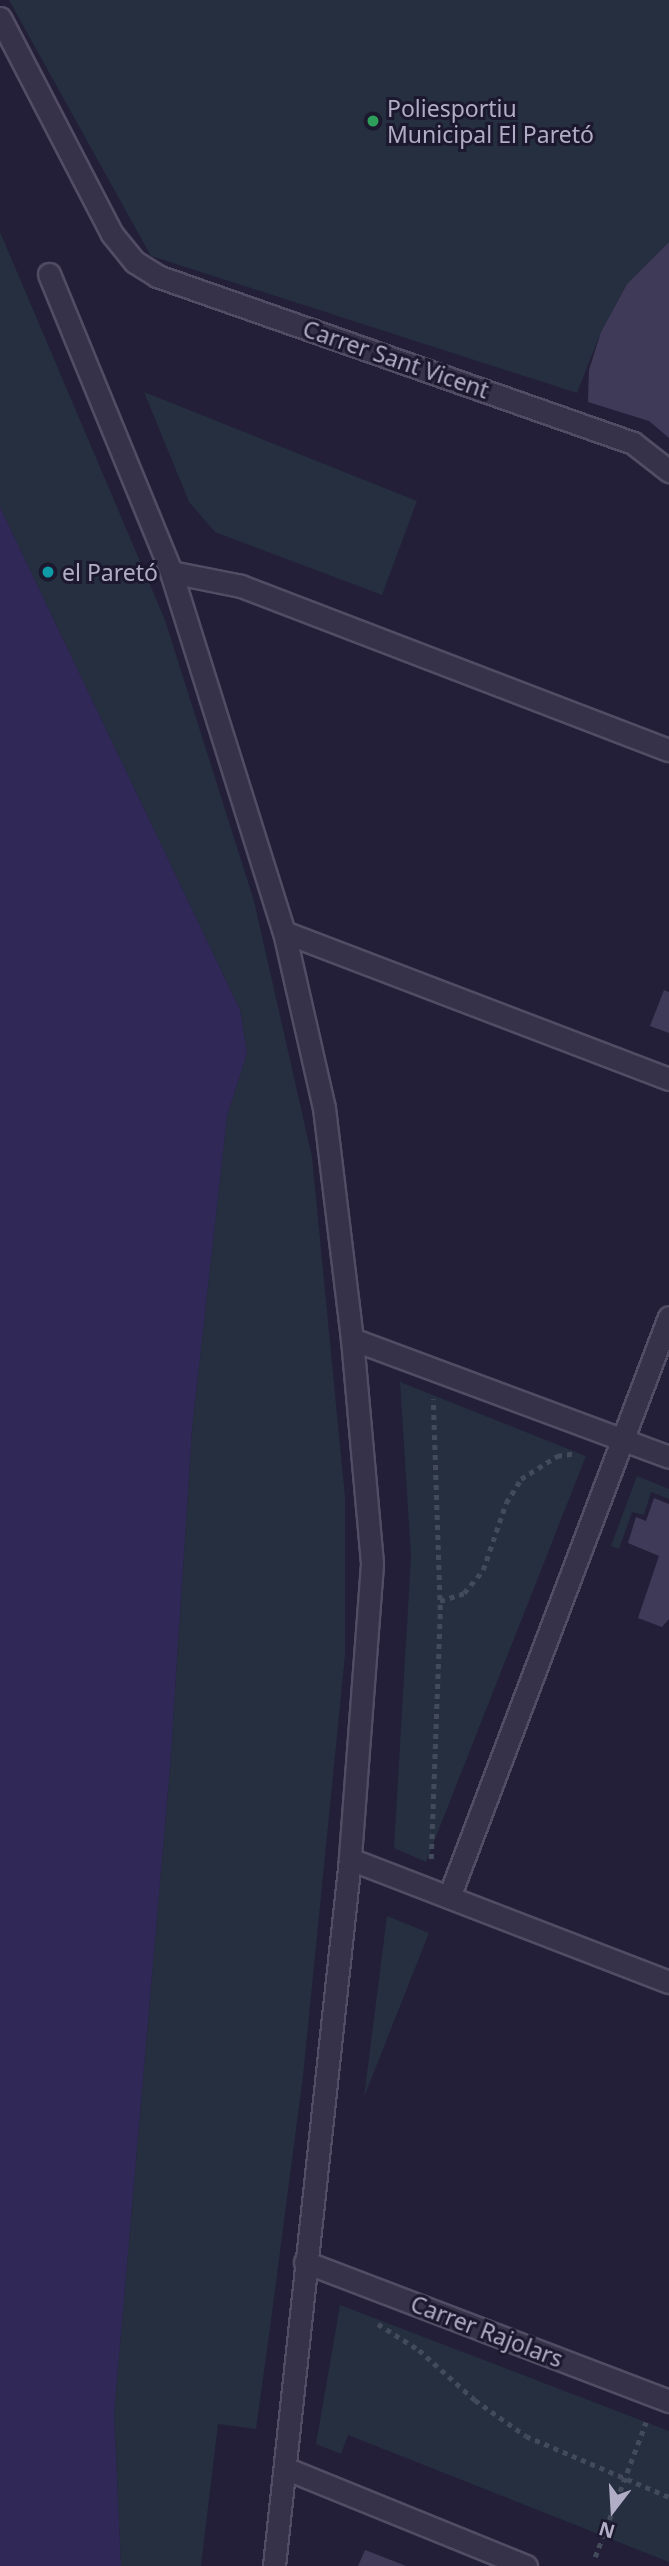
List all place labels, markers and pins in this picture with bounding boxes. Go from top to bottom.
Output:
place label: Poliesportiu Municipal El Paretó [387,94,594,148]
marker: Poliesportiu Municipal El Paretó [365,113,381,129]
place label: el Paretó [62,558,158,586]
marker: el Paretó [40,564,56,580]

